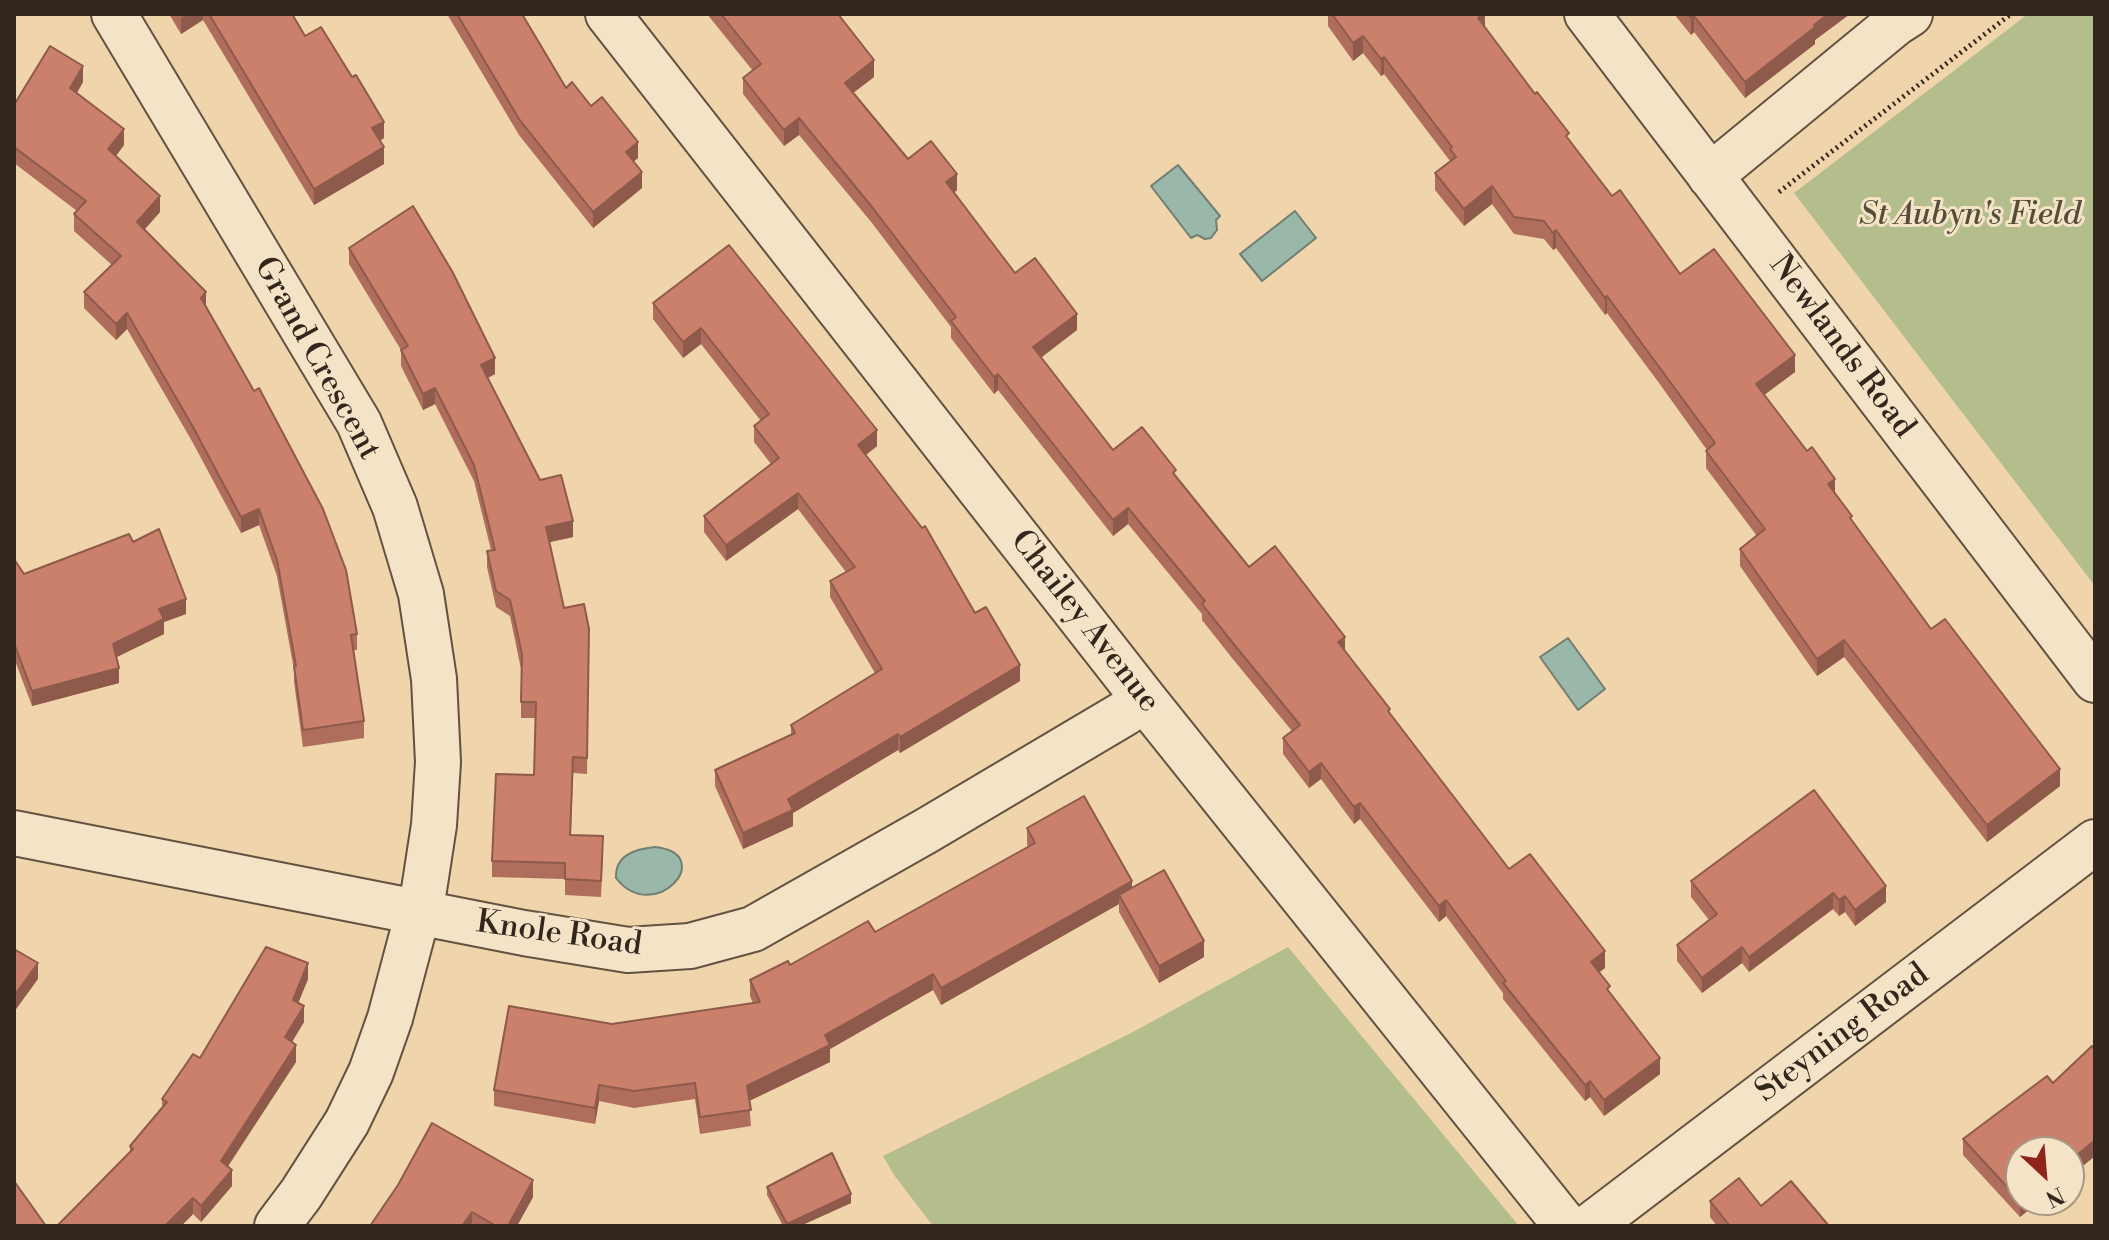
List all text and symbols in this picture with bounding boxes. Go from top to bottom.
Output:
park label: St Aubyn's Field [1859,197,2081,235]
street label: Newlands Road [1760,248,1922,446]
street label: Grand Crescent [244,251,388,467]
street label: Chailey Avenue [1001,523,1167,721]
street label: Knole Road [474,904,644,966]
street label: Steyning Road [1749,956,1937,1112]
north arrow [2005,1136,2085,1216]
text: N [2041,1180,2069,1212]

